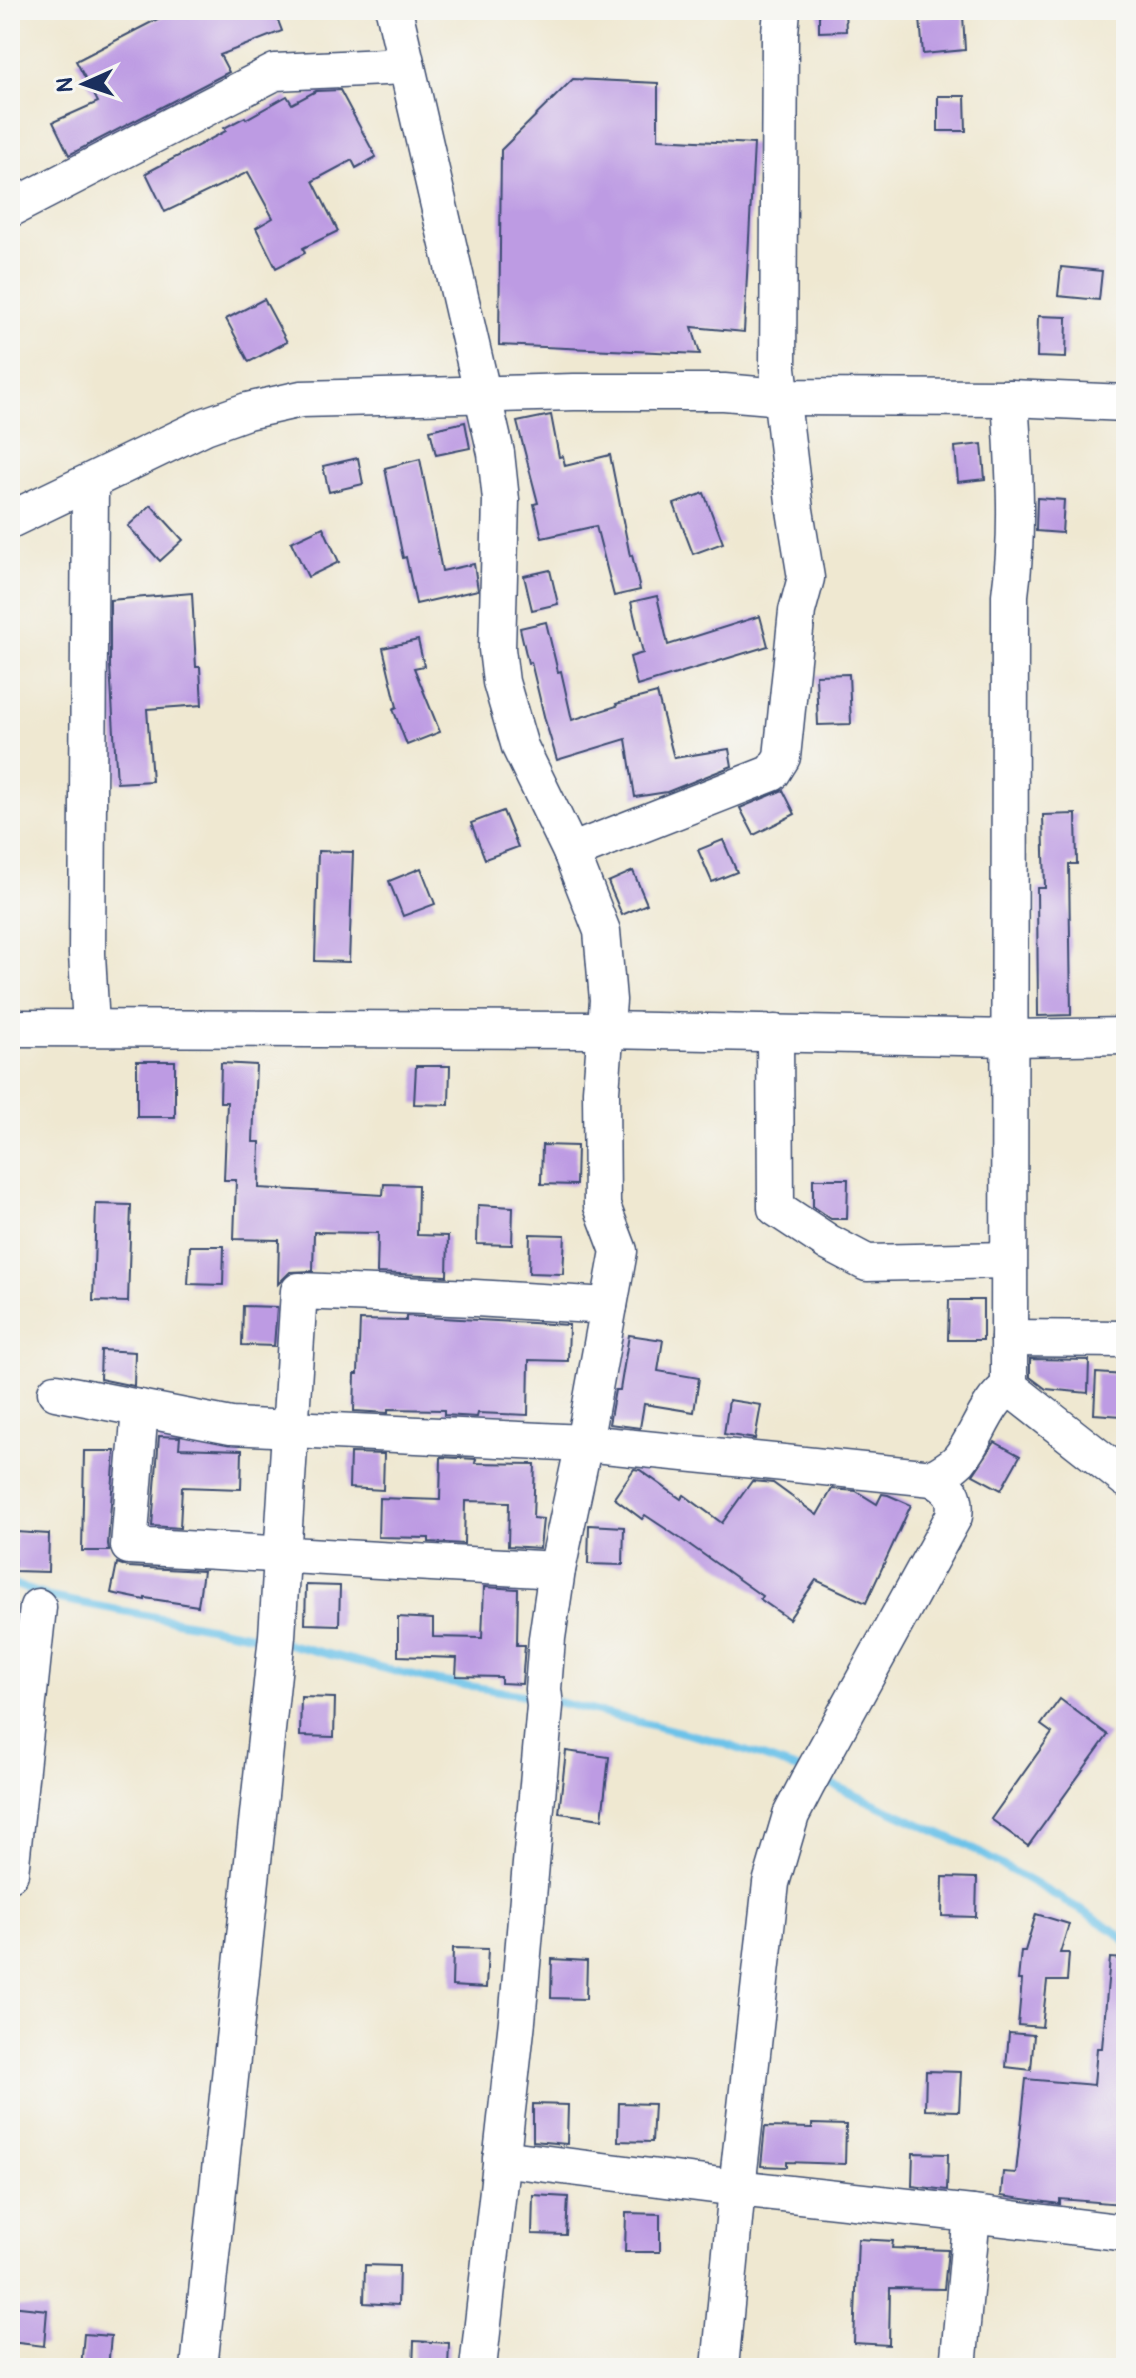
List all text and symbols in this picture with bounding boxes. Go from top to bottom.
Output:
north arrow [44,44,124,124]
text: N [51,77,79,93]

